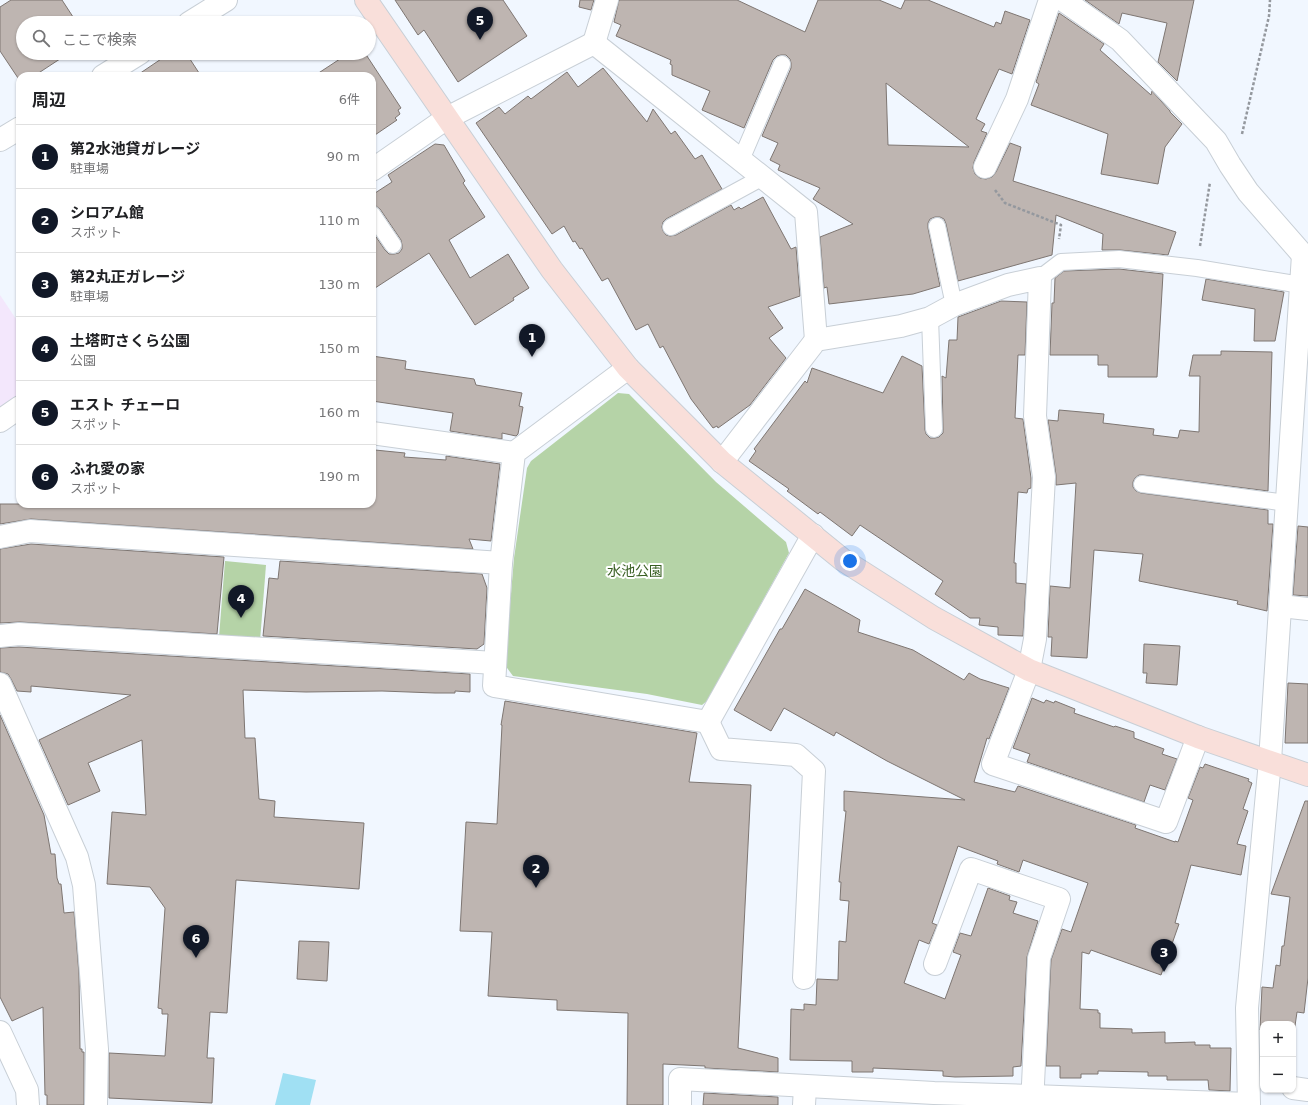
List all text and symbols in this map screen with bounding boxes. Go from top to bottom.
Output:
pin: 5 [467,7,493,40]
search box [16,16,376,60]
icon: search [30,27,52,49]
text: ここで検索 [62,31,137,49]
text: 周辺 [32,90,66,110]
text: 6件 [339,92,360,107]
text: 第2水池貸ガレージ [70,140,200,158]
text: 1 [40,149,50,164]
text: 90 m [327,149,360,164]
text: 駐車場 [70,161,109,176]
text: シロアム館 [70,204,144,222]
text: 2 [40,213,50,228]
text: 110 m [318,213,360,228]
text: スポット [70,225,122,240]
text: 第2丸正ガレージ [70,268,185,286]
text: 3 [40,277,50,292]
text: 130 m [318,277,360,292]
text: 駐車場 [70,289,109,304]
pin: 1 [519,324,545,357]
text: 土塔町さくら公園 [70,332,190,350]
text: 4 [40,341,50,356]
text: 150 m [318,341,360,356]
text: 公園 [70,353,96,368]
text: エスト チェーロ [70,396,180,414]
text: 5 [40,405,50,420]
text: 160 m [318,405,360,420]
text: スポット [70,417,122,432]
text: ふれ愛の家 [70,460,145,478]
text: 6 [40,469,50,484]
text: 190 m [318,469,360,484]
text: スポット [70,481,122,496]
your location [840,551,860,571]
park label: 水池公園 [607,563,663,579]
pin: 4 [228,585,254,618]
pin: 2 [523,855,549,888]
pin: 6 [183,925,209,958]
pin: 3 [1151,939,1177,972]
map controls [1260,1021,1296,1093]
button: + [1260,1021,1296,1057]
button: − [1260,1057,1296,1093]

